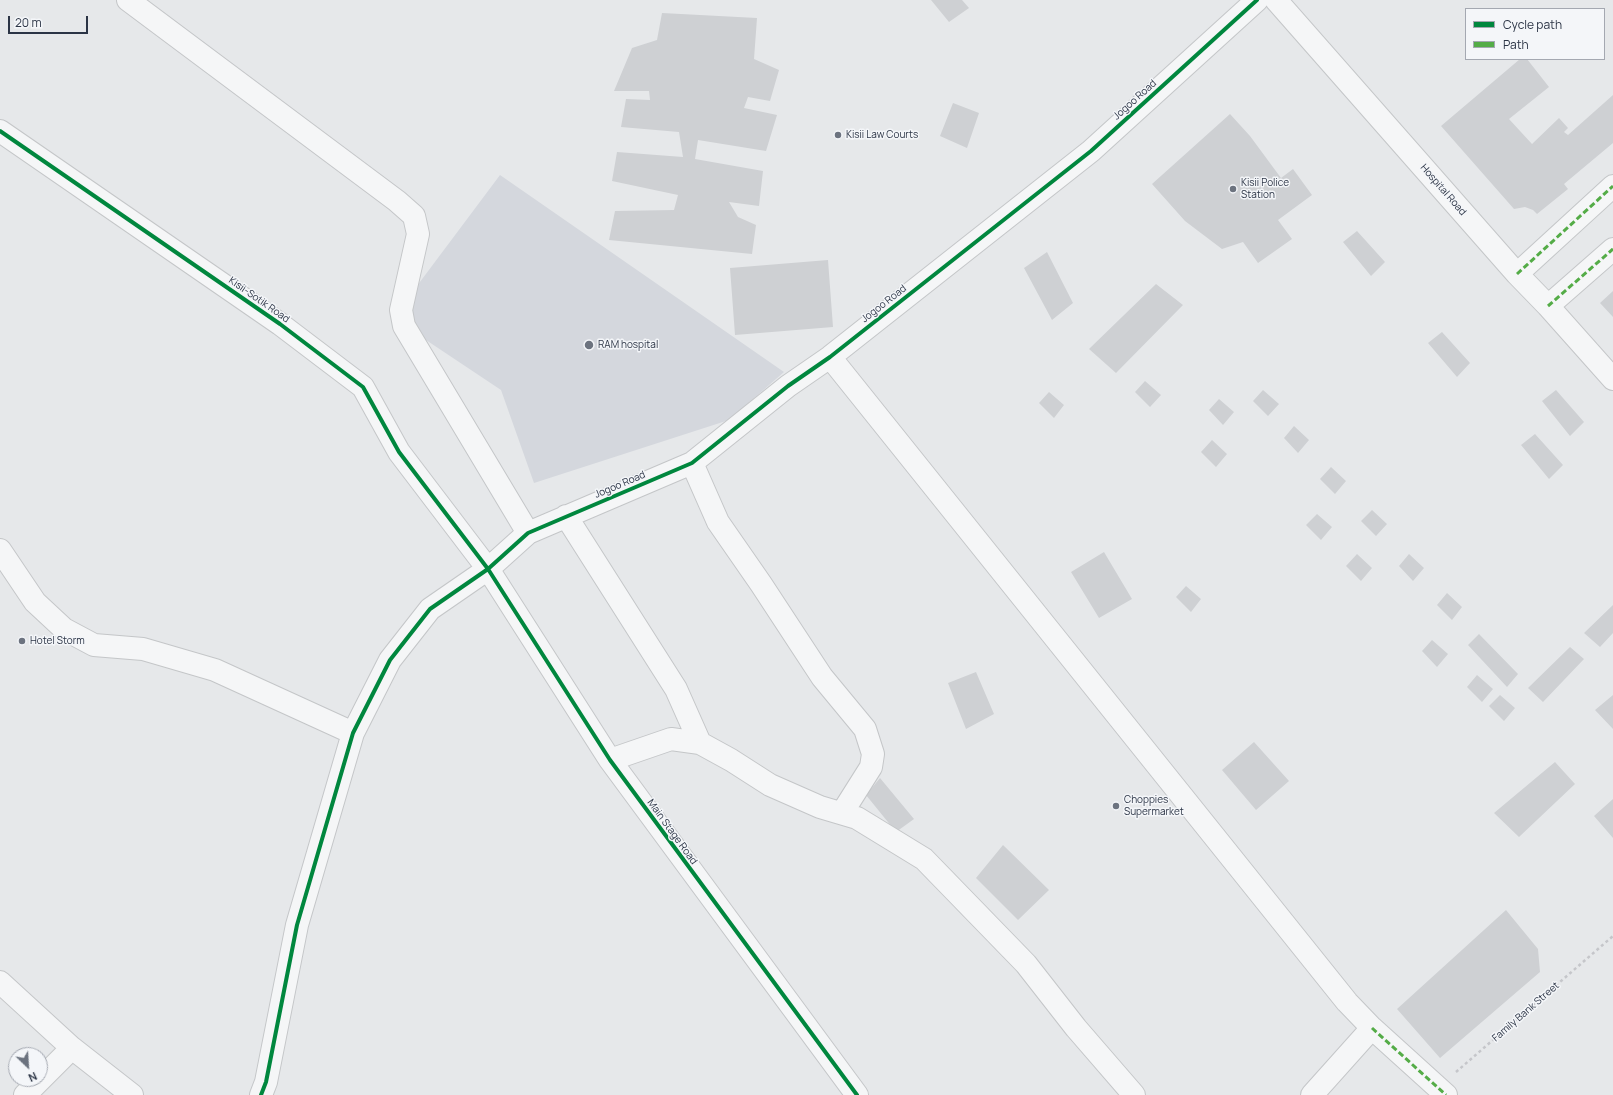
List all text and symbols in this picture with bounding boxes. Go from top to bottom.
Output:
scale bar [10,8,90,34]
legend [1465,8,1605,60]
text: 20 m [15,14,42,31]
text: Cycle path [1503,16,1562,33]
text: Path [1503,36,1529,53]
street label: Jogoo Road [1111,77,1159,123]
place label: Kisii Law Courts [846,129,918,141]
marker: Kisii Law Courts [833,130,843,140]
street label: Hospital Road [1418,162,1468,218]
place label: Kisii Police Station [1241,177,1289,200]
marker: Kisii Police Station [1228,184,1238,194]
street label: Kisii-Sotik Road [226,275,292,325]
street label: Jogoo Road [859,283,909,325]
marker: RAM hospital [583,339,595,351]
place label: RAM hospital [598,339,658,351]
street label: Jogoo Road [593,469,647,501]
place label: Hotel Storm [30,635,85,647]
marker: Hotel Storm [17,636,27,646]
place label: Choppies Supermarket [1124,794,1184,818]
street label: Main Stage Road [644,797,700,867]
marker: Choppies Supermarket [1111,801,1121,811]
street label: Family Bank Street [1490,980,1562,1044]
north arrow [8,1047,48,1087]
text: N [26,1069,40,1086]

